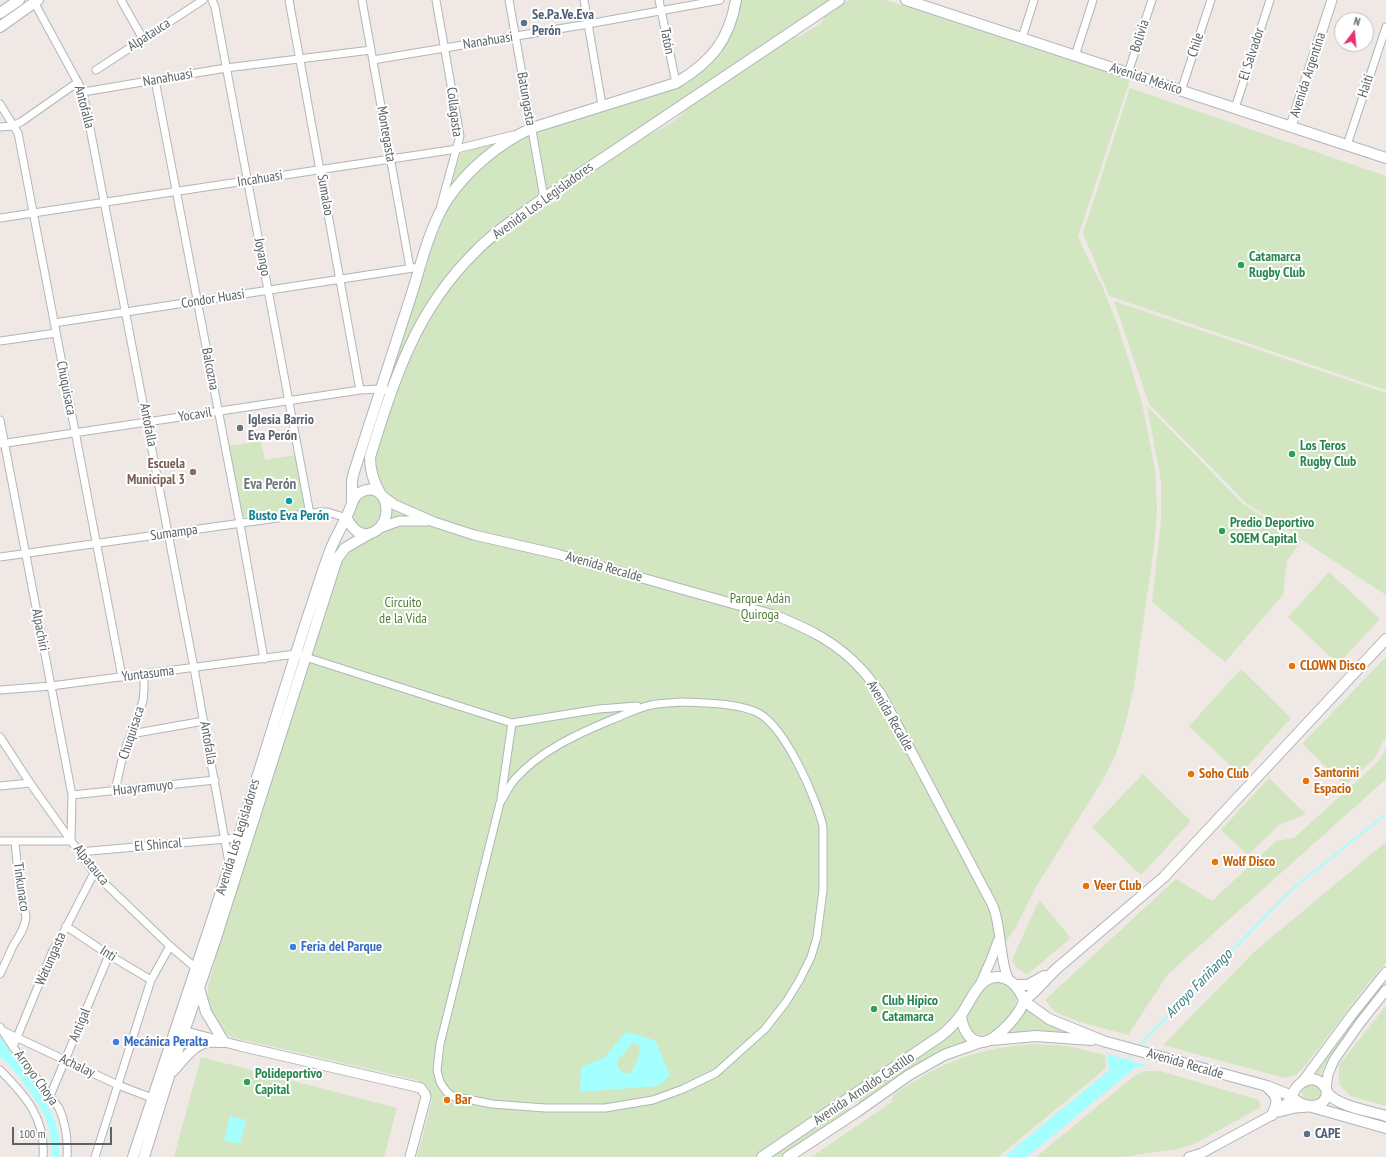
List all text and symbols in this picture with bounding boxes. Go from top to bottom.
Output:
place label: Se.Pa.Ve.Eva Perón [532,7,594,40]
north arrow [1334,12,1374,52]
text: N [1352,14,1362,29]
street label: Alpatauca [124,15,174,55]
marker: Se.Pa.Ve.Eva Perón [519,18,529,28]
street label: Bolivia [1127,18,1153,54]
street label: Tatón [656,26,678,56]
street label: El Salvador [1236,26,1268,82]
street label: Nanahuasi [462,29,514,53]
street label: Avenida Argentina [1286,30,1330,120]
street label: Chile [1184,31,1208,59]
street label: Avenida México [1108,59,1184,99]
street label: Nanahuasi [142,65,194,91]
street label: Batungasta [513,71,539,127]
street label: Haití [1354,72,1378,100]
street label: Antofalla [70,84,98,130]
street label: Collagasta [443,86,465,138]
street label: Montegasta [373,105,399,163]
street label: Avenida Los Legisladores [489,159,597,243]
street label: Incahuasi [236,167,284,191]
street label: Sumalao [313,173,337,217]
street label: Joyango [250,237,274,277]
place label: Catamarca Rugby Club [1249,249,1305,282]
marker: Catamarca Rugby Club [1236,260,1246,270]
street label: Condor Huasi [180,286,246,312]
street label: Balcozna [198,346,222,392]
street label: Chuquisaca [53,360,79,416]
street label: Antofalla [136,402,160,448]
street label: Yocavil [177,404,213,426]
place label: Iglesia Barrio Eva Perón [248,412,314,444]
marker: Iglesia Barrio Eva Perón [235,423,245,433]
place label: Los Teros Rugby Club [1300,438,1356,470]
marker: Los Teros Rugby Club [1287,449,1297,459]
place label: Escuela Municipal 3 [127,456,185,488]
marker: Escuela Municipal 3 [188,467,198,477]
district label: Eva Perón [244,476,296,494]
marker: Busto Eva Perón [284,496,294,506]
place label: Busto Eva Perón [249,508,329,524]
place label: Predio Deportivo SOEM Capital [1230,515,1314,548]
street label: Sumampa [149,521,199,545]
marker: Predio Deportivo SOEM Capital [1217,526,1227,536]
street label: Avenida Recalde [564,548,644,586]
park label: Parque Adán Quiroga [730,591,790,624]
park label: Circuito de la Vida [379,595,427,628]
street label: Alpachiri [28,607,52,653]
place label: CLOWN Disco [1300,658,1366,674]
marker: CLOWN Disco [1287,661,1297,671]
street label: Yuntasuma [121,662,175,686]
street label: Avenida Recalde [863,678,917,754]
street label: Chuquisaca [116,704,148,762]
street label: Antofalla [196,720,220,766]
place label: Santorini Espacio [1314,765,1359,798]
place label: Soho Club [1199,766,1249,782]
marker: Soho Club [1186,769,1196,779]
street label: Huayramuyo [112,776,174,800]
marker: Santorini Espacio [1301,776,1311,786]
street label: Avenida Los Legisladores [212,777,264,897]
street label: El Shincal [134,835,182,855]
street label: Alpatauca [69,841,113,889]
place label: Wolf Disco [1223,854,1275,870]
marker: Wolf Disco [1210,857,1220,867]
street label: Tinkunaco [9,861,33,913]
place label: Veer Club [1094,878,1141,894]
marker: Veer Club [1081,881,1091,891]
street label: Watungasta [32,930,70,988]
place label: Feria del Parque [301,939,382,955]
marker: Feria del Parque [288,942,298,952]
street label: Inti [97,943,119,965]
water label: Arroyo Fariñango [1162,946,1236,1022]
place label: Club Hípico Catamarca [882,993,938,1026]
marker: Club Hípico Catamarca [869,1004,879,1014]
street label: Antigal [66,1006,94,1044]
place label: Mecánica Peralta [124,1034,208,1050]
marker: Mecánica Peralta [111,1037,121,1047]
street label: Avenida Recalde [1145,1045,1225,1083]
street label: Arroyo Choya [10,1047,62,1109]
street label: Avenida Arnoldo Castillo [810,1049,918,1129]
street label: Achalay [57,1050,97,1082]
place label: Polideportivo Capital [255,1066,322,1098]
marker: Polideportivo Capital [242,1077,252,1087]
place label: Bar [455,1092,472,1108]
marker: Bar [442,1095,452,1105]
scale bar [14,1119,114,1145]
text: 100 m [19,1126,46,1141]
place label: CAPE [1315,1126,1341,1142]
marker: CAPE [1302,1129,1312,1139]

